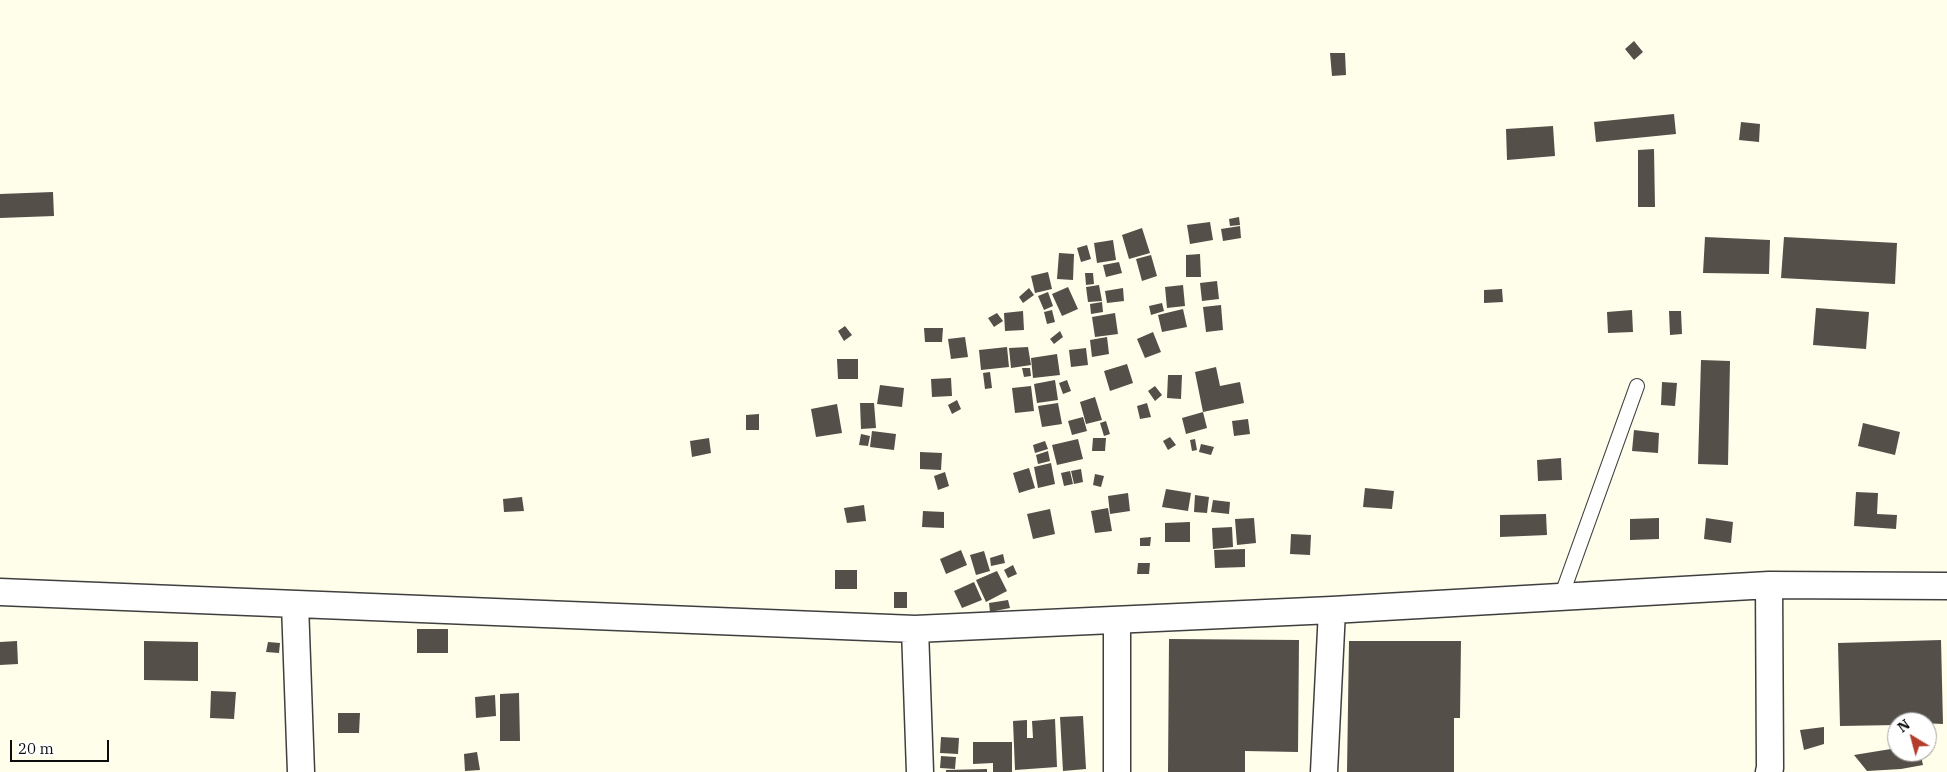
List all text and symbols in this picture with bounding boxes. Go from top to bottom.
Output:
north arrow [1887,712,1937,762]
text: N [1894,715,1913,736]
scale bar [12,730,111,762]
text: 20 m [18,739,54,758]

